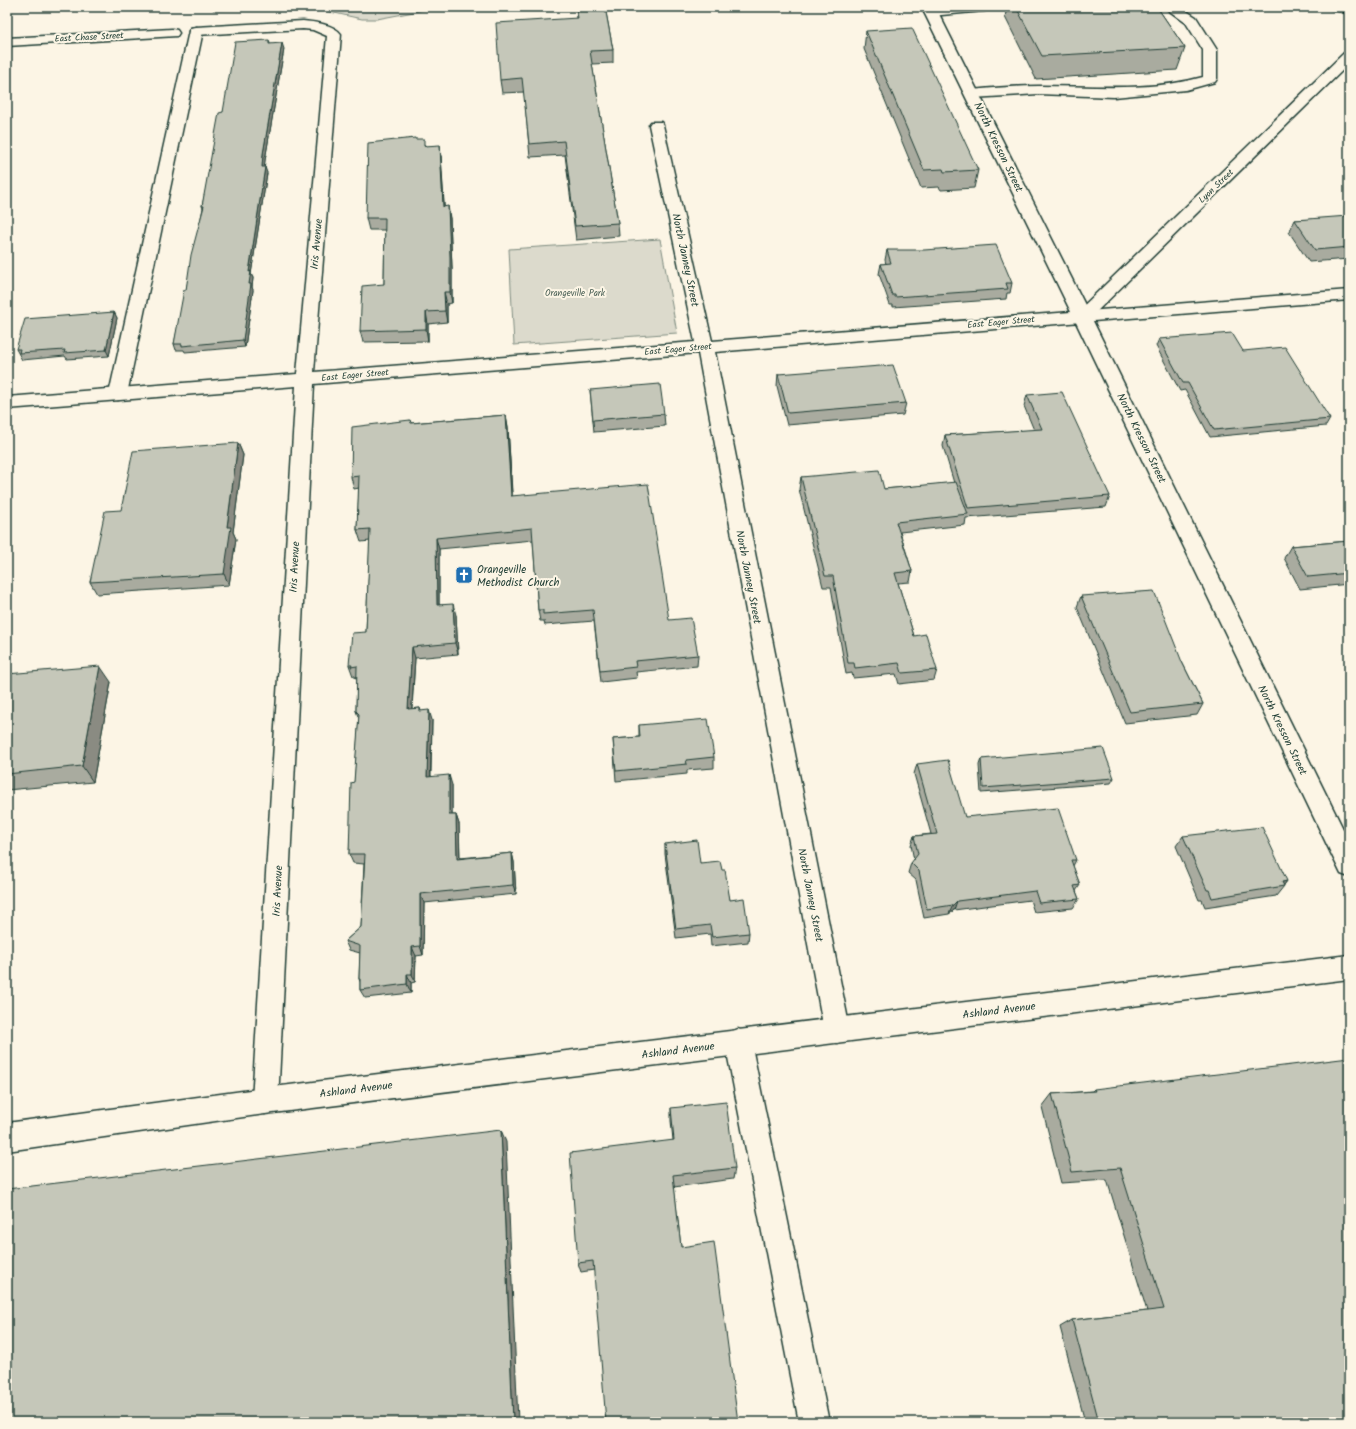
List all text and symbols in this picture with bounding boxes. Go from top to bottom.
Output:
street label: East Chase Street [54,28,124,47]
street label: North Kresson Street [968,99,1028,196]
street label: Lyon Street [1195,165,1238,207]
street label: North Janney Street [666,212,704,309]
street label: Iris Avenue [306,218,328,270]
park label: Orangeville Park [545,286,606,301]
street label: East Eager Street [967,312,1036,333]
street label: East Eager Street [644,339,713,360]
street label: East Eager Street [321,365,390,386]
street label: North Kresson Street [1111,390,1171,487]
street label: North Janney Street [730,529,766,626]
street label: Iris Avenue [285,541,305,593]
place label: Orangeville Methodist Church [477,561,560,592]
church icon: Orangeville Methodist Church [454,565,474,585]
street label: North Kresson Street [1252,682,1312,779]
street label: North Janney Street [792,847,828,944]
street label: Iris Avenue [268,865,288,917]
street label: Ashland Avenue [962,998,1037,1024]
street label: Ashland Avenue [641,1038,716,1064]
street label: Ashland Avenue [319,1077,394,1103]

